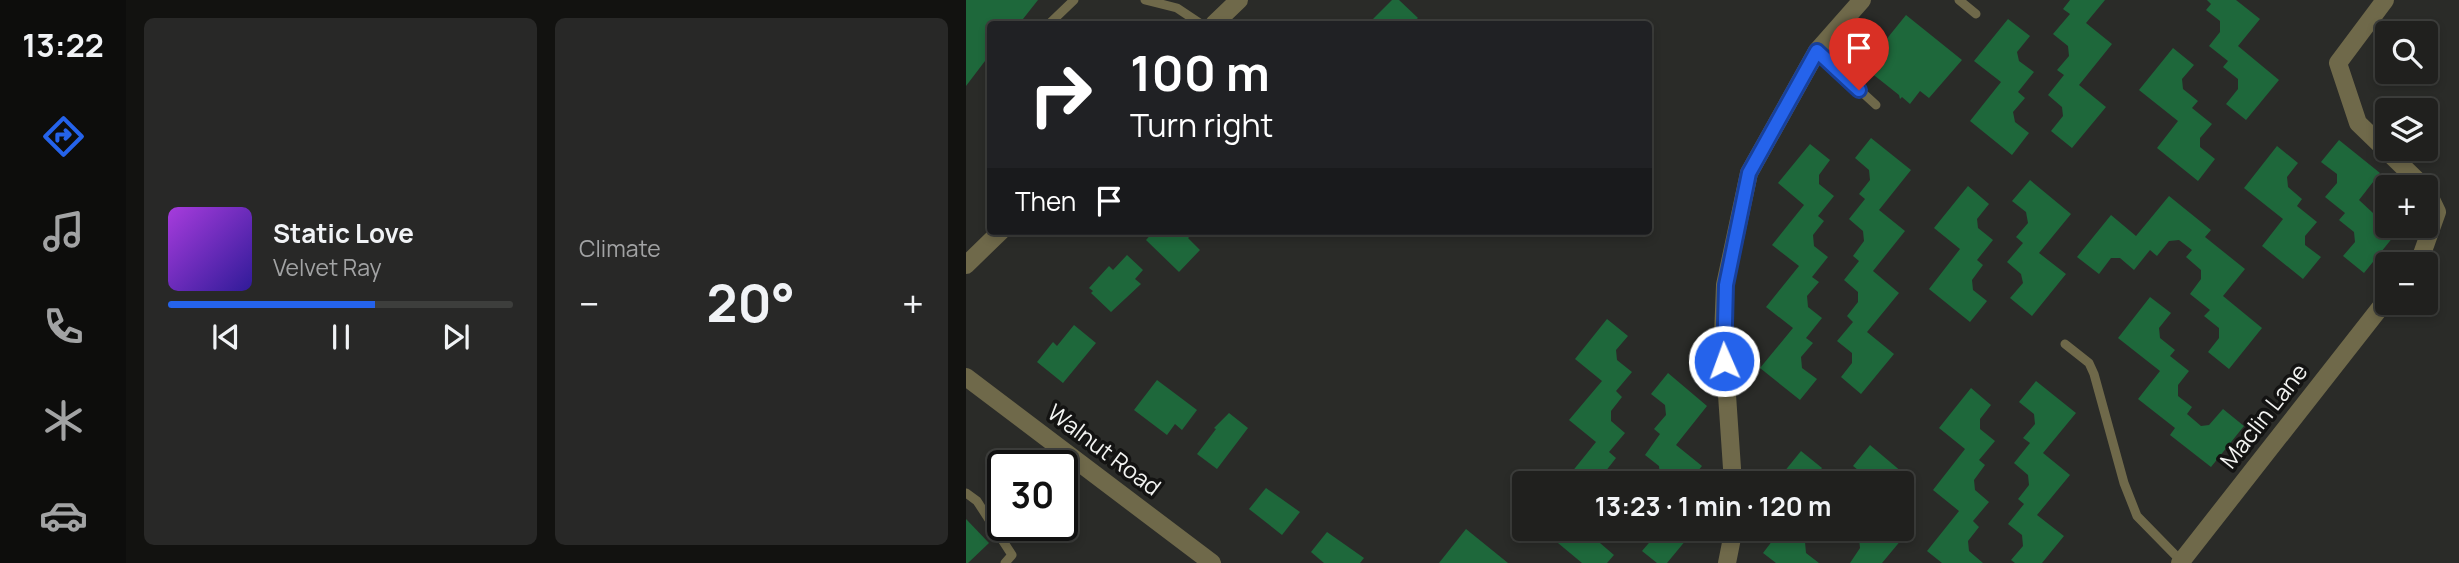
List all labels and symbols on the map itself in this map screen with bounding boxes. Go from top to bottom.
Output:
pin [1829,18,1889,90]
position arrow [1687,324,1761,398]
street label: Maclin Lane [2212,356,2314,475]
street label: Walnut Road [1041,396,1168,502]
speed limit sign: 30 [987,450,1078,541]

